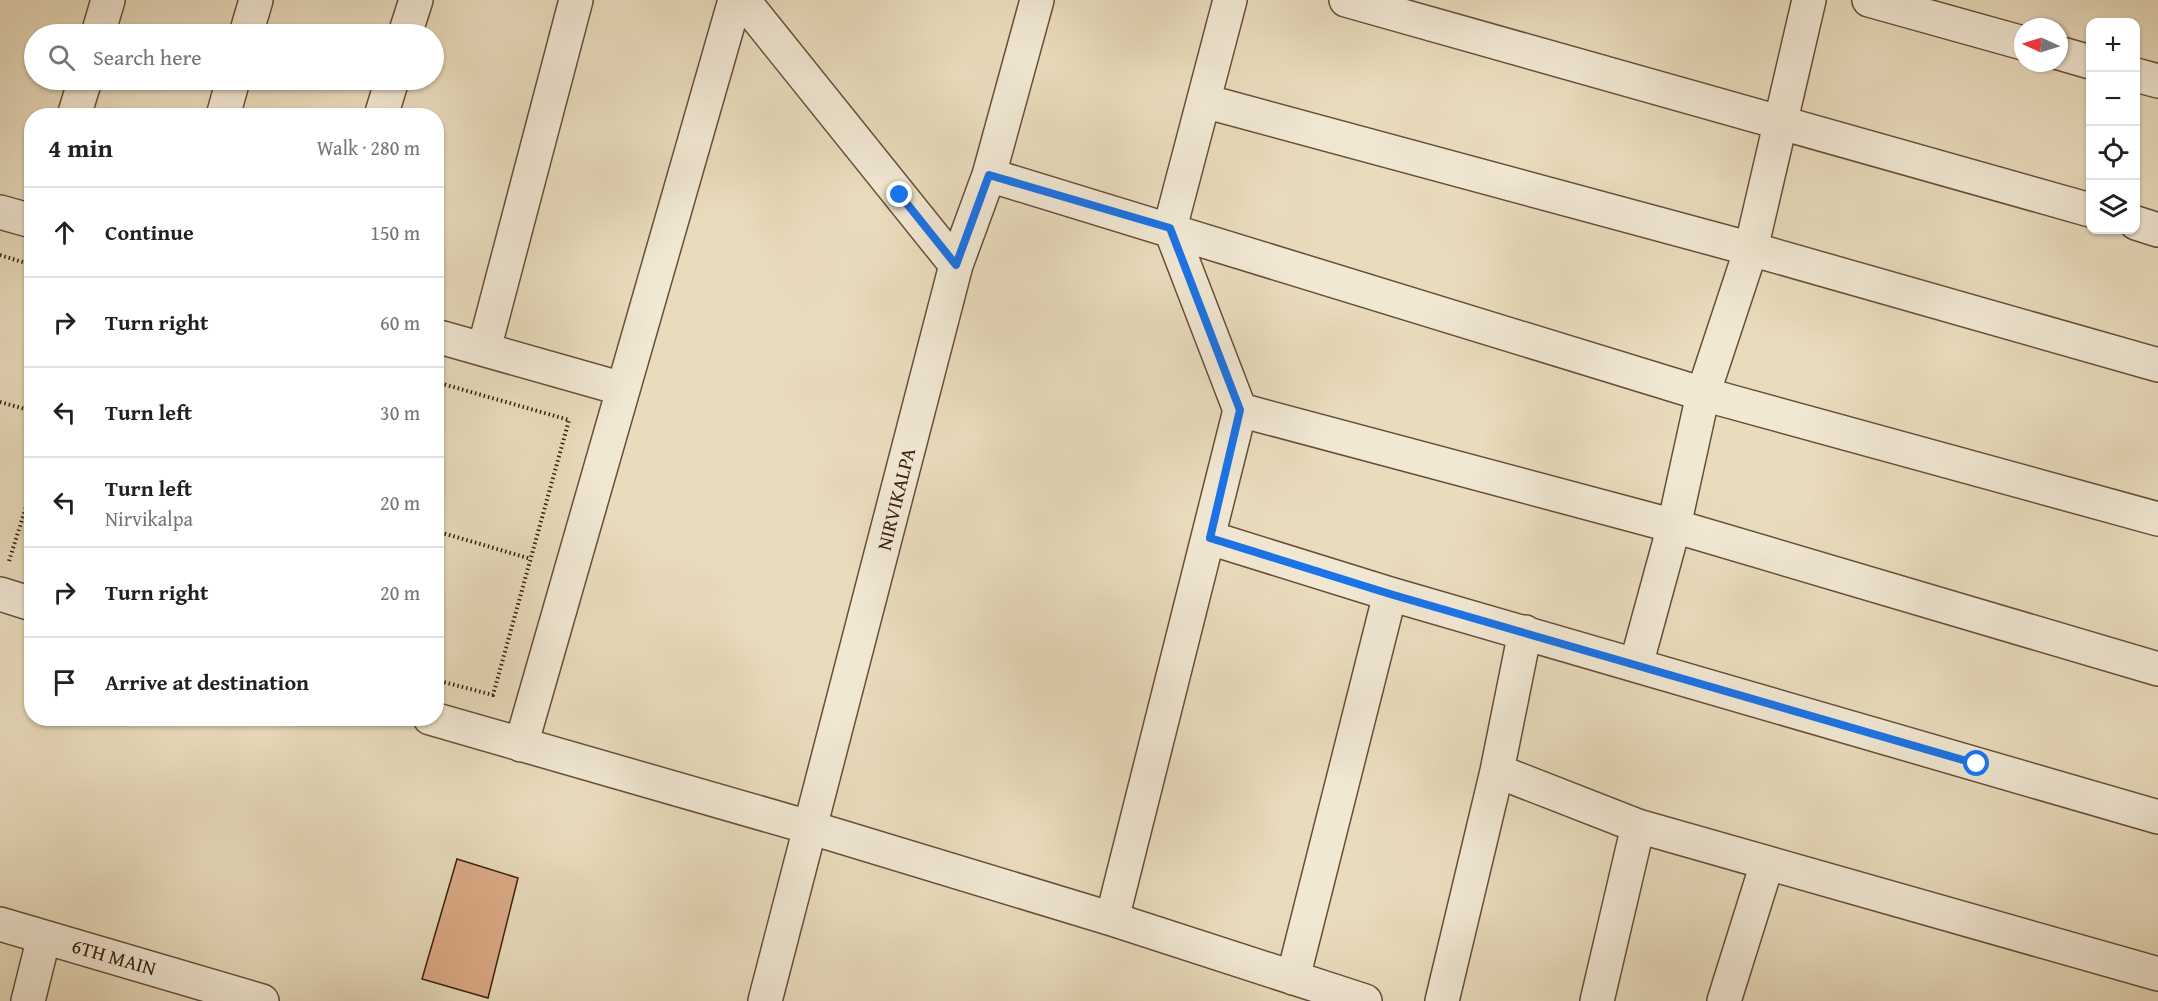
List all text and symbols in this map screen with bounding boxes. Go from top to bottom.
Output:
north arrow [2014,18,2068,72]
map controls [2086,18,2140,234]
button: + [2086,18,2140,72]
search box [24,24,444,90]
icon: search [45,41,78,74]
text: Search here [93,41,202,73]
button: − [2086,72,2140,126]
button: locate [2086,126,2140,180]
text: 4 min [48,128,113,167]
text: Walk · 280 m [317,133,420,162]
button: layers [2086,180,2140,234]
route end [886,181,912,207]
icon: ahead [48,216,81,249]
text: Continue [105,216,194,248]
text: 150 m [370,218,420,247]
icon: right [48,306,81,339]
text: Turn right [105,306,208,338]
text: 60 m [380,308,420,337]
icon: left [48,396,81,429]
text: Turn left [105,396,192,428]
text: 30 m [380,398,420,427]
street label: NIRVIKALPA [869,445,922,553]
text: Turn left [105,472,192,504]
icon: left [48,486,81,519]
text: 20 m [380,488,420,517]
text: Nirvikalpa [105,504,193,533]
icon: right [48,576,81,609]
text: Turn right [105,576,208,608]
text: 20 m [380,578,420,607]
icon: arrive [48,666,81,699]
text: Arrive at destination [105,666,309,698]
route start [1963,750,1989,776]
street label: 6TH MAIN [69,931,160,982]

